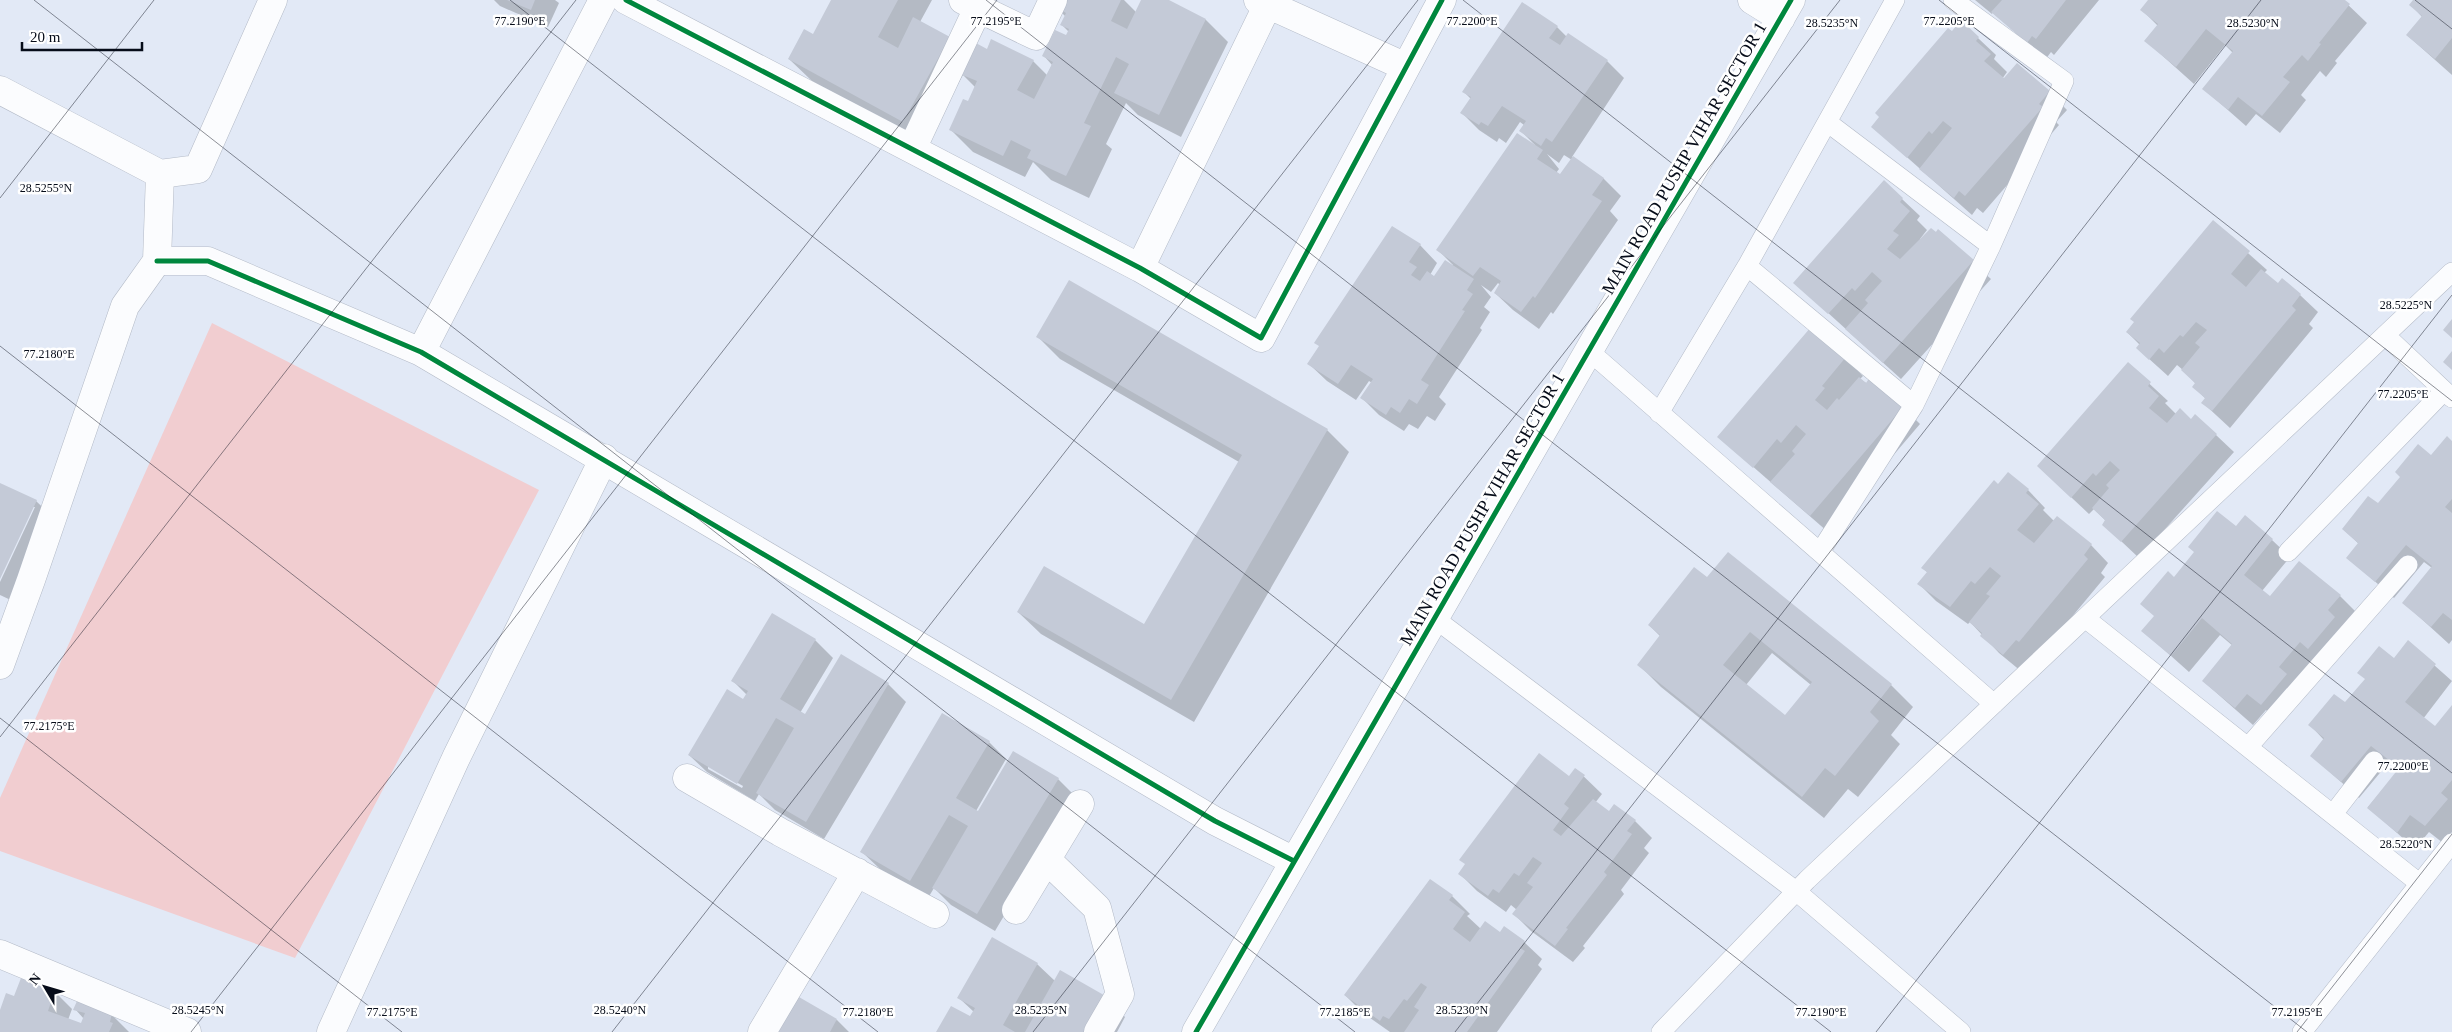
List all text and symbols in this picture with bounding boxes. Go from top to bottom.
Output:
text: 77.2190°E [494,14,546,28]
text: 77.2195°E [970,14,1022,28]
text: 77.2200°E [1446,14,1498,28]
text: 77.2205°E [1923,14,1975,28]
text: 28.5235°N [1806,16,1859,30]
text: 28.5230°N [2227,16,2280,30]
street label: MAIN ROAD PUSHP VIHAR SECTOR 1 [1598,18,1770,298]
scale bar [22,20,142,52]
text: 20 m [30,29,61,45]
text: 28.5255°N [20,181,73,195]
text: 28.5225°N [2380,298,2433,312]
text: 77.2180°E [23,347,75,361]
street label: MAIN ROAD PUSHP VIHAR SECTOR 1 [1396,369,1568,649]
text: 77.2205°E [2377,387,2429,401]
text: 77.2175°E [23,719,75,733]
text: 77.2200°E [2377,759,2429,773]
text: 28.5220°N [2380,837,2433,851]
north arrow [20,962,70,1012]
text: N [26,971,44,988]
text: 28.5245°N [172,1003,225,1017]
text: 28.5240°N [594,1003,647,1017]
text: 28.5235°N [1015,1003,1068,1017]
text: 28.5230°N [1436,1003,1489,1017]
text: 77.2175°E [366,1005,418,1019]
text: 77.2180°E [842,1005,894,1019]
text: 77.2185°E [1319,1005,1371,1019]
text: 77.2190°E [1795,1005,1847,1019]
text: 77.2195°E [2271,1005,2323,1019]

